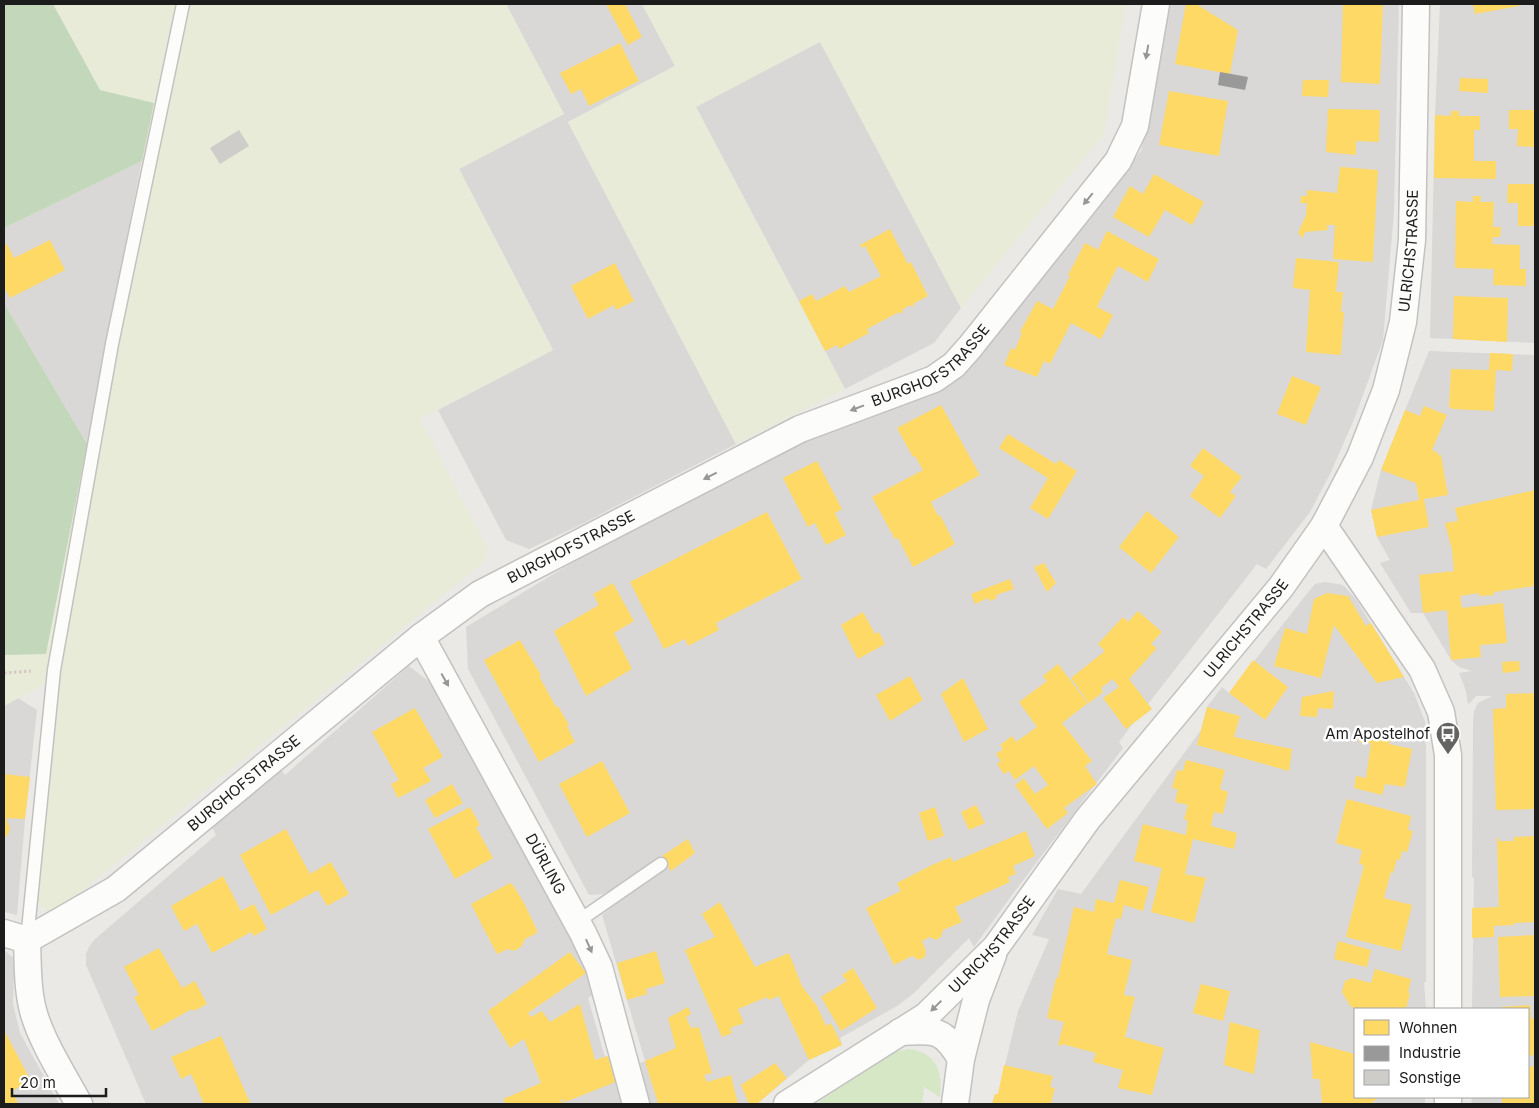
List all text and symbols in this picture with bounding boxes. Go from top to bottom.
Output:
one-way arrow [1143,44,1151,60]
street label: ULRICHSTRASSE [1394,189,1422,313]
one-way arrow [1082,192,1093,205]
street label: BURGHOFSTRASSE [869,320,993,411]
one-way arrow [849,404,864,412]
one-way arrow [703,472,717,480]
street label: BURGHOFSTRASSE [504,506,638,587]
street label: ULRICHSTRASSE [1199,575,1293,682]
one-way arrow [441,673,449,687]
bus stop icon: Am Apostelhof [1435,721,1461,755]
place label: Am Apostelhof [1325,724,1430,743]
street label: BURGHOFSTRASSE [183,731,304,835]
street label: DÜRLING [521,830,570,898]
street label: ULRICHSTRASSE [945,892,1039,997]
one-way arrow [585,939,593,953]
one-way arrow [930,1000,942,1012]
legend [1354,1008,1529,1098]
text: Wohnen [1399,1018,1457,1037]
text: Industrie [1399,1043,1461,1062]
scale bar [12,1066,106,1098]
text: Sonstige [1399,1068,1461,1087]
text: 20 m [20,1073,56,1092]

